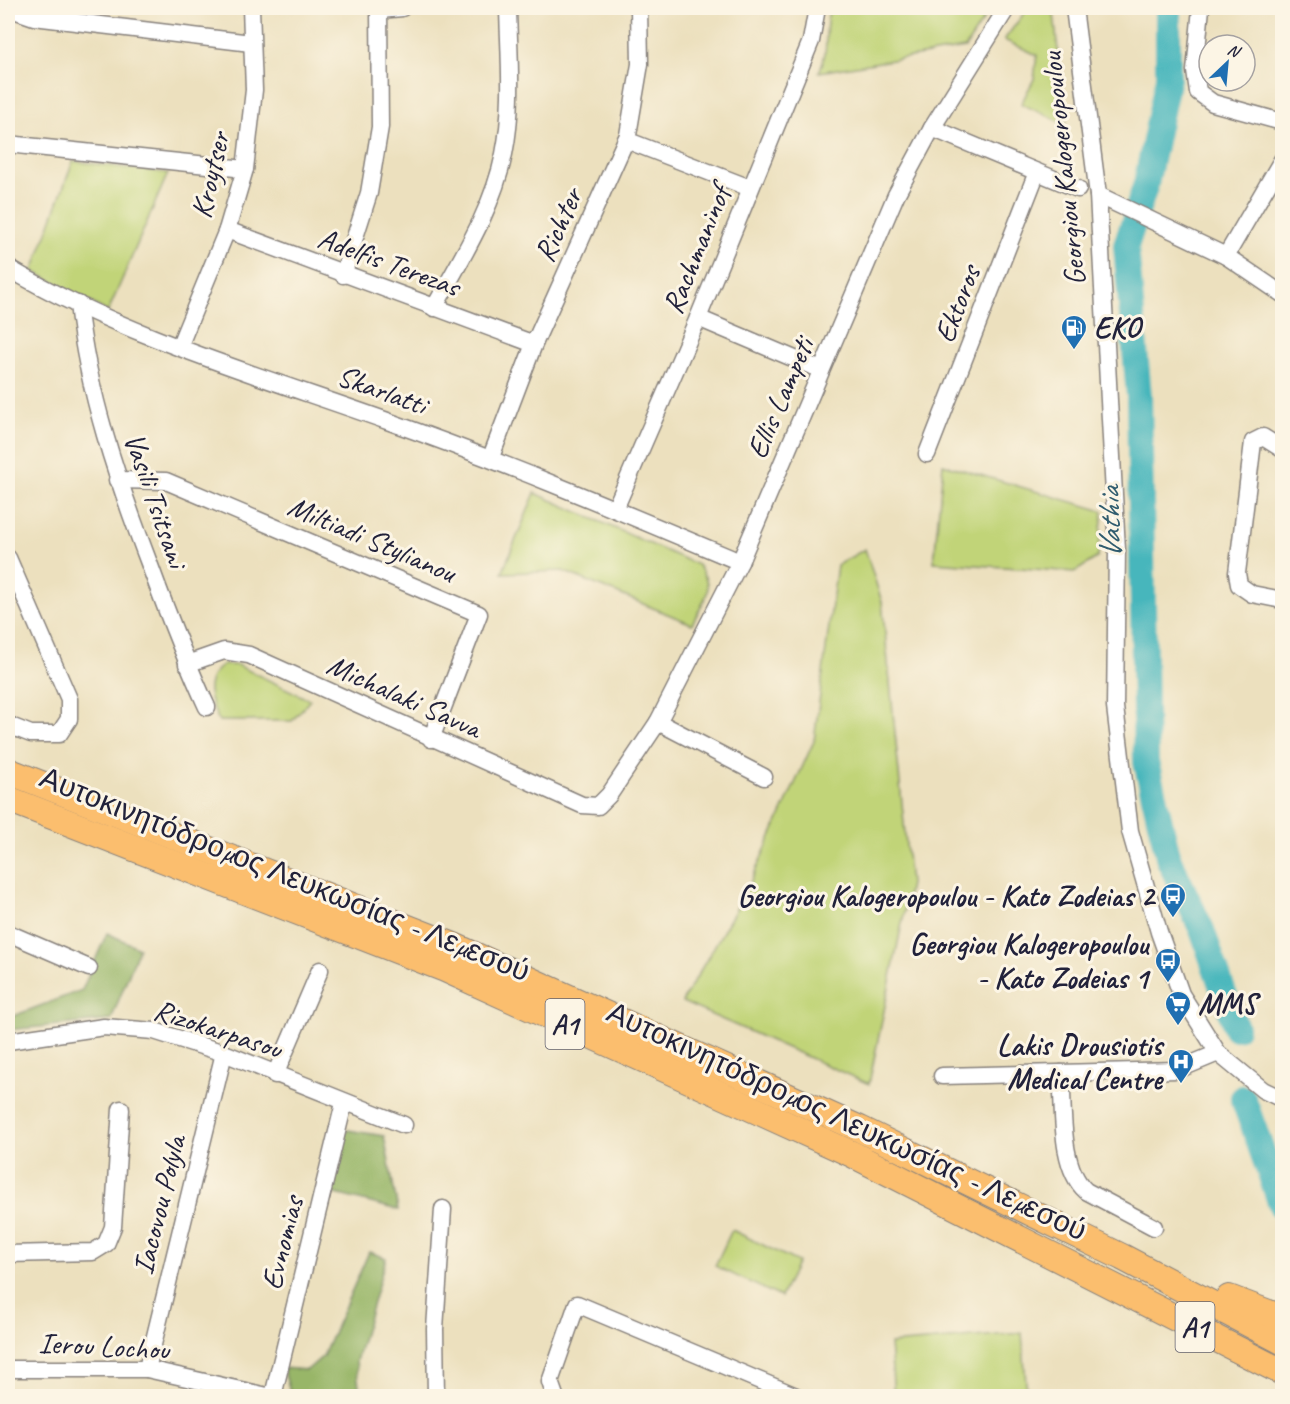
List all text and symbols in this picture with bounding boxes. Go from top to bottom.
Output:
north arrow [1197,33,1257,93]
text: N [1224,39,1245,63]
street label: Georgiou Kalogeropoulou [1032,49,1094,287]
street label: Kroytser [182,126,239,222]
street label: Rachmaninof [653,174,741,319]
street label: Richter [525,179,592,268]
street label: Adelfis Terezas [313,219,468,306]
street label: Ektoros [925,258,990,348]
place label: EKO [1094,309,1144,347]
fuel station icon: EKO [1059,313,1089,351]
street label: Ellis Lampeti [738,329,824,464]
street label: Skarlatti [332,356,435,425]
street label: Vasili Tsitsani [115,428,198,575]
water label: Vathia [1088,483,1131,559]
street label: Miltiadi Stylianou [282,487,463,592]
street label: Michalaki Savva [321,645,489,748]
street label: Αυτοκινητόδρομος Λευκωσίας - Λεμεσού [34,758,536,990]
place label: Georgiou Kalogeropoulou - Kato Zodeias 2 [737,877,1156,915]
bus stop icon: Georgiou Kalogeropoulou - Kato Zodeias 2 [1158,881,1188,919]
place label: Georgiou Kalogeropoulou - Kato Zodeias 1 [909,925,1151,997]
bus stop icon: Georgiou Kalogeropoulou - Kato Zodeias 1 [1153,946,1183,984]
place label: MMS [1198,985,1261,1023]
supermarket icon: MMS [1163,989,1193,1027]
street label: Rizokarpasou [149,991,289,1068]
street label: Αυτοκινητόδρομος Λευκωσίας - Λεμεσού [601,993,1093,1249]
road number: A1 [546,999,584,1049]
place label: Lakis Drousiotis Medical Centre [997,1026,1165,1098]
hospital icon: Lakis Drousiotis Medical Centre [1166,1047,1196,1085]
street label: Iacovou Polyla [123,1129,195,1278]
street label: Evnomias [252,1190,313,1293]
road number: A1 [1176,1302,1214,1352]
street label: Ierou Lochou [38,1324,172,1368]

